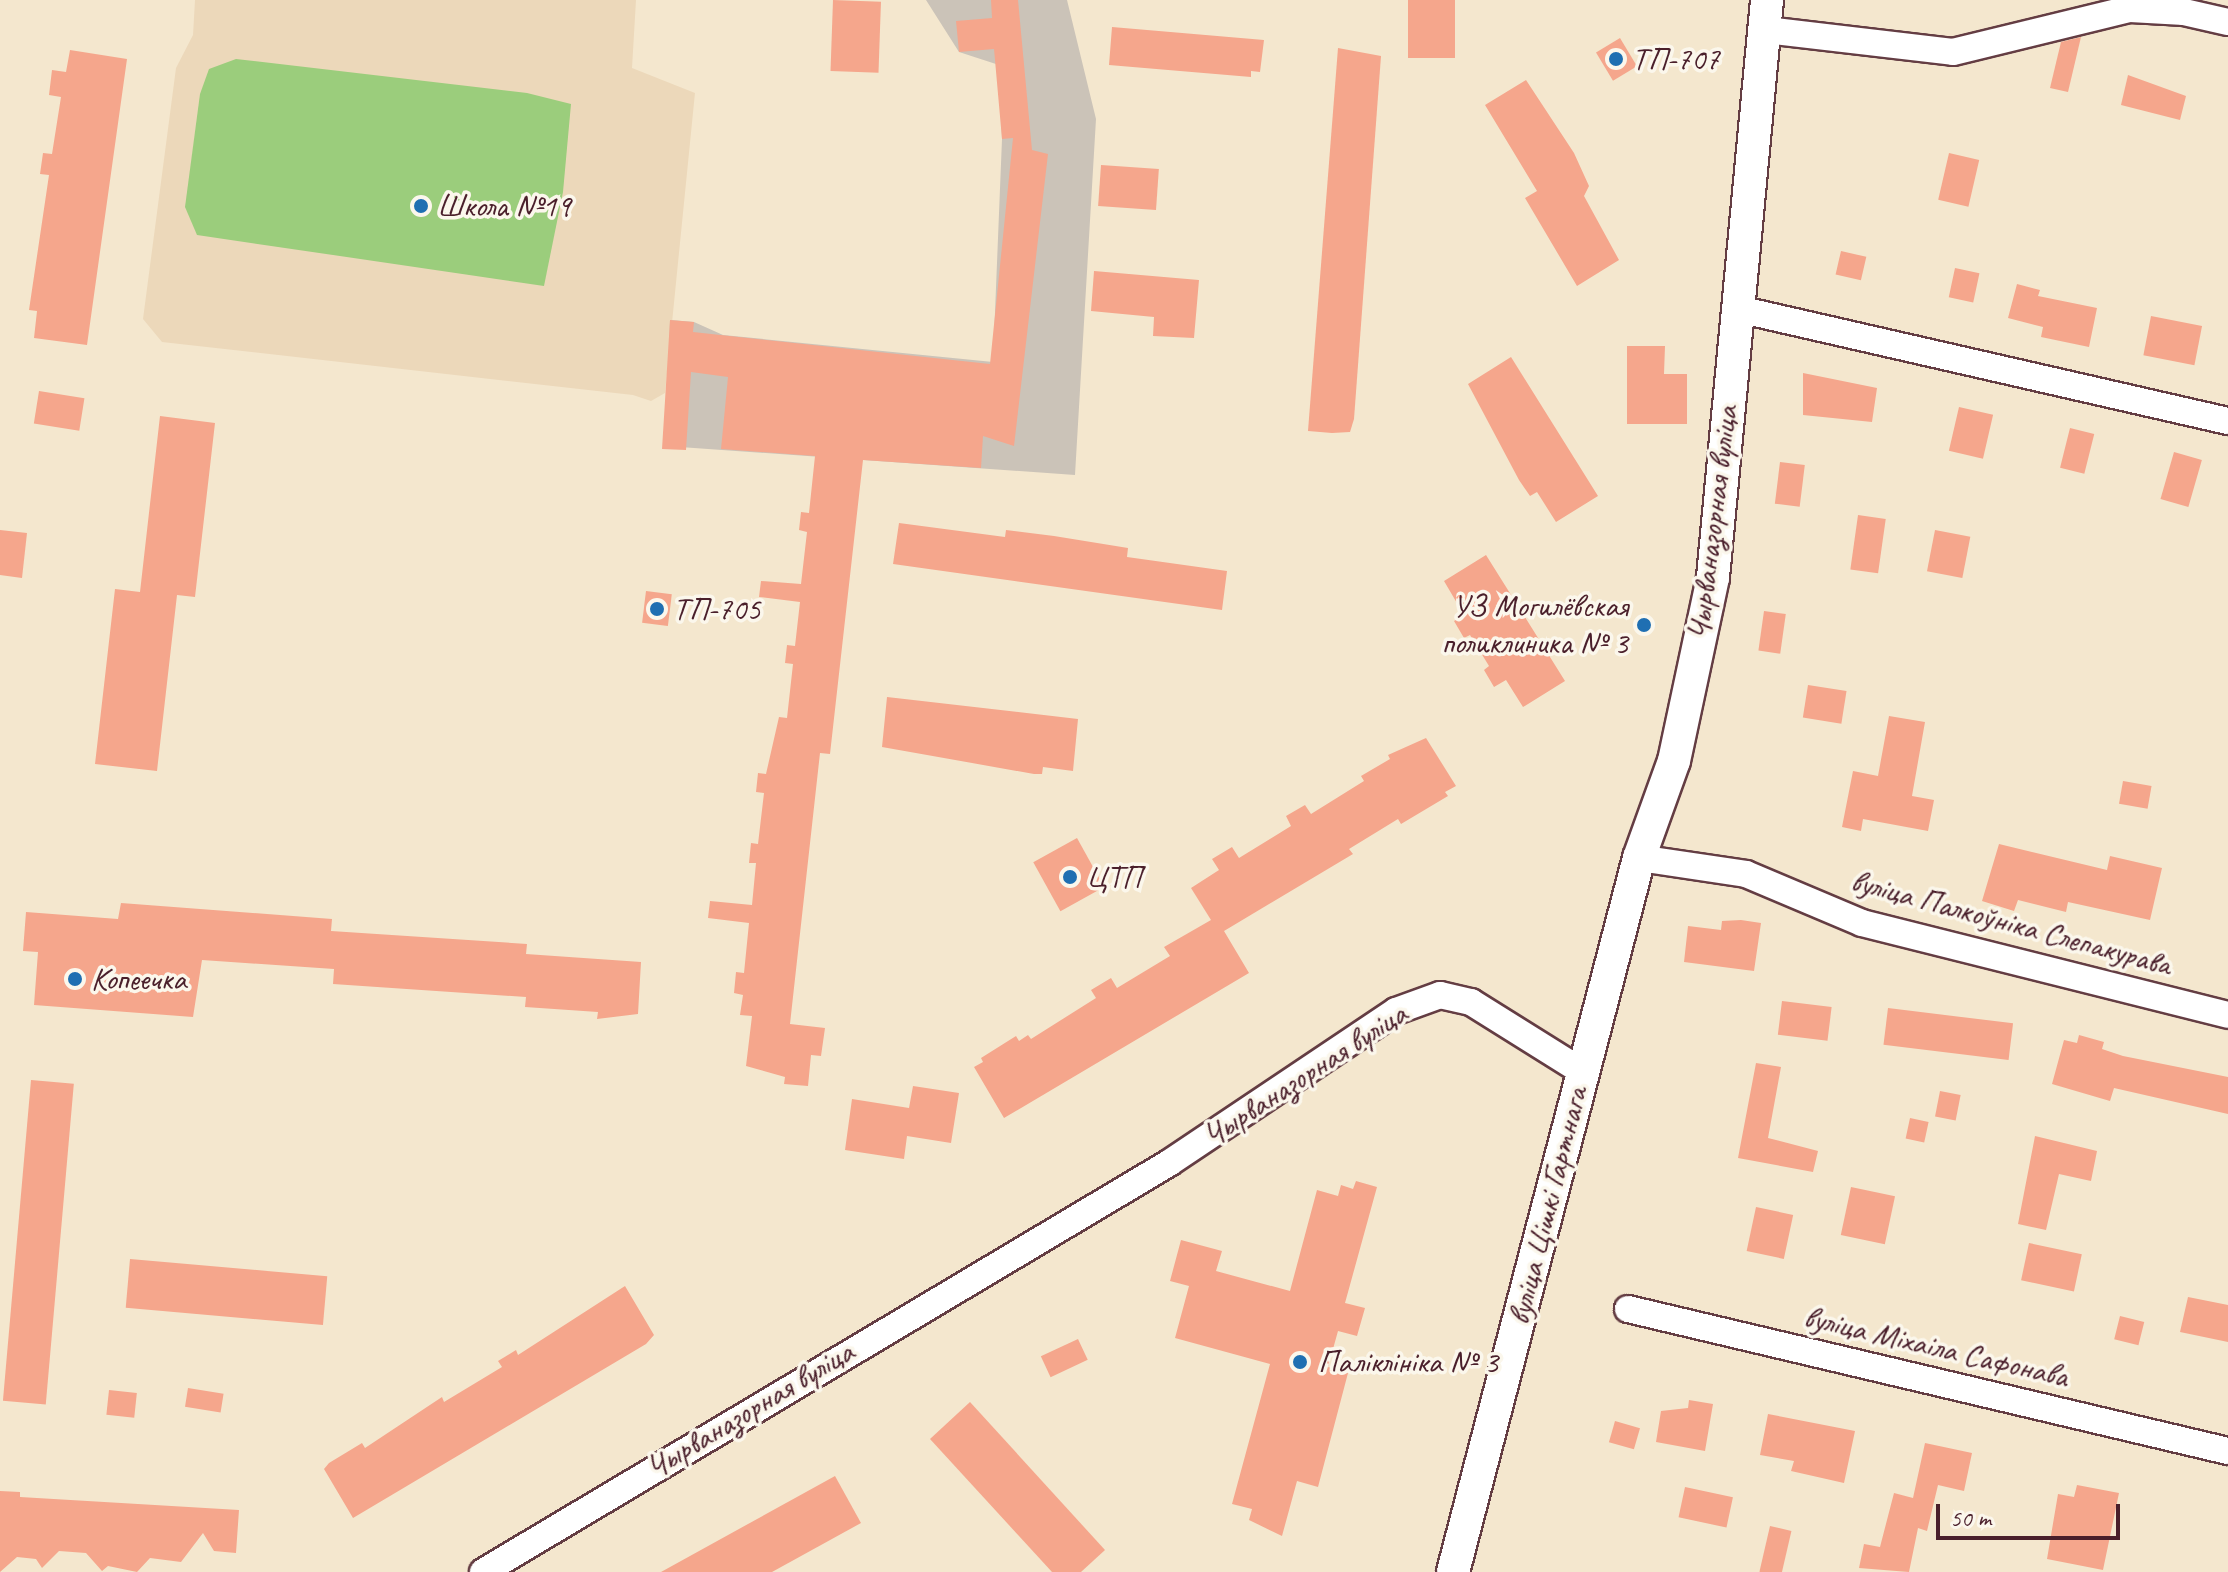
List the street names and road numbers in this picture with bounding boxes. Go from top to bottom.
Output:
street label: Чырваназорная вуліца [1680,404,1746,642]
street label: вуліца Палкоўніка Слепакурава [1843,861,2179,985]
street label: Чырваназорная вуліца [1196,995,1414,1155]
street label: вуліца Цішкі Гартнага [1500,1083,1596,1329]
street label: вуліца Міхаіла Сафонава [1799,1298,2073,1396]
street label: Чырваназорная вуліца [639,1333,861,1487]

